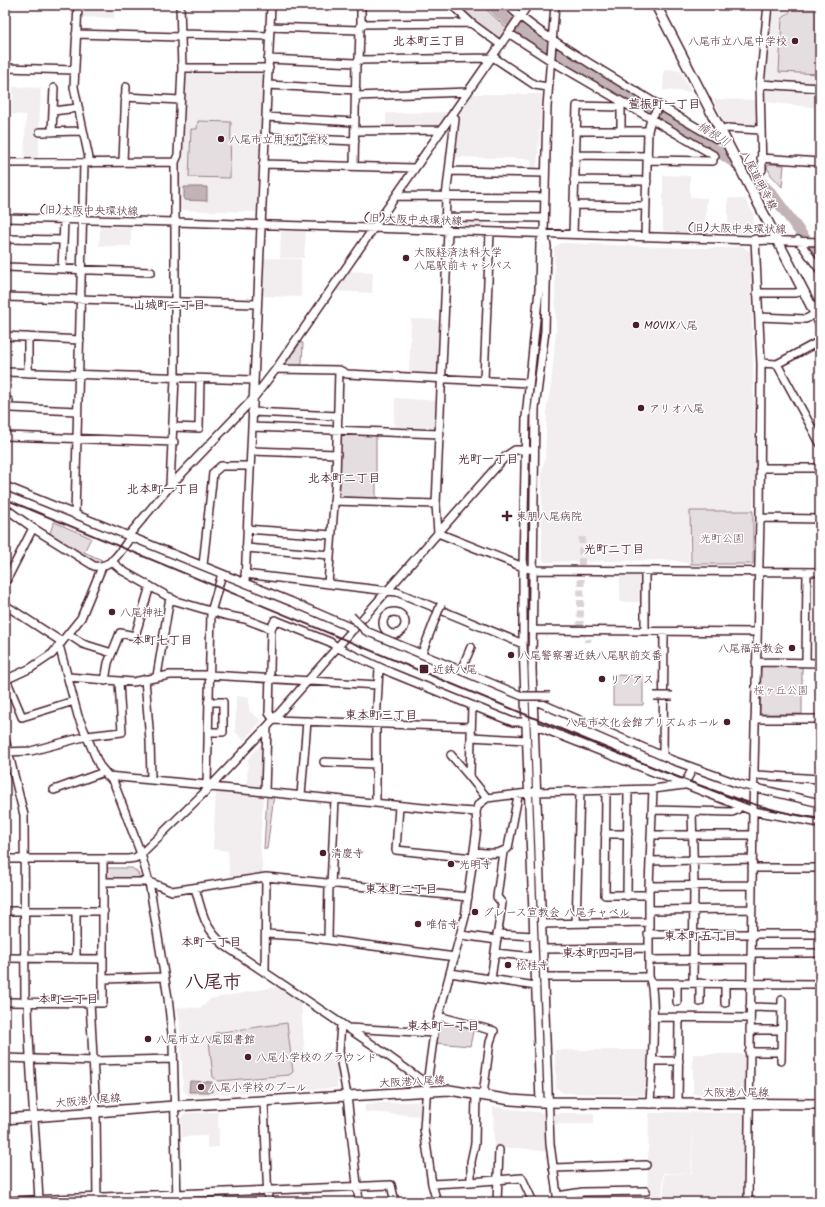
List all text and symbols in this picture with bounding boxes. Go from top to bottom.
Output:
district label: 北本町三丁目 [393,32,465,51]
place label: 八尾市立八尾中学校 [688,33,787,51]
marker: 八尾市立八尾中学校 [790,36,800,46]
district label: 萱振町一丁目 [628,95,700,114]
water label: 楠根川 [693,117,734,152]
place label: 八尾市立用和小学校 [229,131,328,149]
marker: 八尾市立用和小学校 [216,134,226,144]
street label: 八尾道明寺線 [735,147,782,214]
street label: (旧)大阪中央環状線 [39,201,139,221]
street label: (旧)大阪中央環状線 [363,209,463,231]
street label: (旧)大阪中央環状線 [687,219,787,239]
place label: 大阪経済法科大学 八尾駅前キャンパス [414,244,513,275]
marker: 大阪経済法科大学 八尾駅前キャンパス [401,253,411,263]
district label: 山城町二丁目 [133,296,205,315]
place label: MOVIX八尾 [644,317,698,335]
marker: MOVIX八尾 [631,320,641,330]
place label: アリオ八尾 [649,400,704,418]
marker: アリオ八尾 [636,403,646,413]
district label: 光町一丁目 [458,450,518,469]
district label: 北本町二丁目 [308,469,380,488]
district label: 北本町一丁目 [127,480,199,499]
place label: 東朋八尾病院 [516,508,582,526]
marker: 東朋八尾病院 [501,510,513,522]
park label: 光町公園 [700,530,744,548]
district label: 光町二丁目 [584,540,644,559]
place label: 八尾神社 [120,604,164,622]
marker: 八尾神社 [107,607,117,617]
district label: 本町七丁目 [132,631,192,650]
place label: 八尾福音教会 [718,640,784,658]
marker: 八尾福音教会 [787,643,797,653]
place label: 八尾警察署近鉄八尾駅前交番 [519,647,662,665]
marker: 八尾警察署近鉄八尾駅前交番 [506,650,516,660]
place label: 近鉄八尾 [433,661,477,679]
marker: 近鉄八尾 [418,663,430,675]
place label: リノアス [610,671,654,689]
marker: リノアス [597,674,607,684]
park label: 桜ヶ丘公園 [754,682,809,700]
district label: 東本町三丁目 [345,706,417,725]
place label: 八尾市文化会館プリズムホール [566,714,719,732]
marker: 八尾市文化会館プリズムホール [722,717,732,727]
place label: 清慶寺 [331,845,364,863]
marker: 清慶寺 [318,848,328,858]
place label: 光明寺 [459,856,492,874]
marker: 光明寺 [446,859,456,869]
district label: 東本町二丁目 [365,880,437,899]
place label: グレース宣教会 八尾チャペル [483,904,630,922]
marker: グレース宣教会 八尾チャペル [470,907,480,917]
place label: 唯信寺 [426,916,459,934]
marker: 唯信寺 [413,919,423,929]
district label: 東本町五丁目 [664,927,736,946]
district label: 本町一丁目 [181,933,241,952]
district label: 東本町四丁目 [562,944,634,963]
place label: 松桂寺 [516,957,549,975]
marker: 松桂寺 [503,960,513,970]
district label: 八尾市 [184,968,242,998]
district label: 本町二丁目 [38,990,98,1009]
district label: 東本町一丁目 [407,1017,479,1036]
place label: 八尾市立八尾図書館 [156,1031,255,1049]
marker: 八尾市立八尾図書館 [143,1034,153,1044]
place label: 八尾小学校のグラウンド [256,1049,377,1067]
marker: 八尾小学校のグラウンド [243,1052,253,1062]
street label: 大阪港八尾線 [379,1071,445,1093]
place label: 八尾小学校のプール [209,1079,307,1097]
marker: 八尾小学校のプール [196,1082,206,1092]
street label: 大阪港八尾線 [703,1084,769,1102]
street label: 大阪港八尾線 [54,1089,122,1113]

